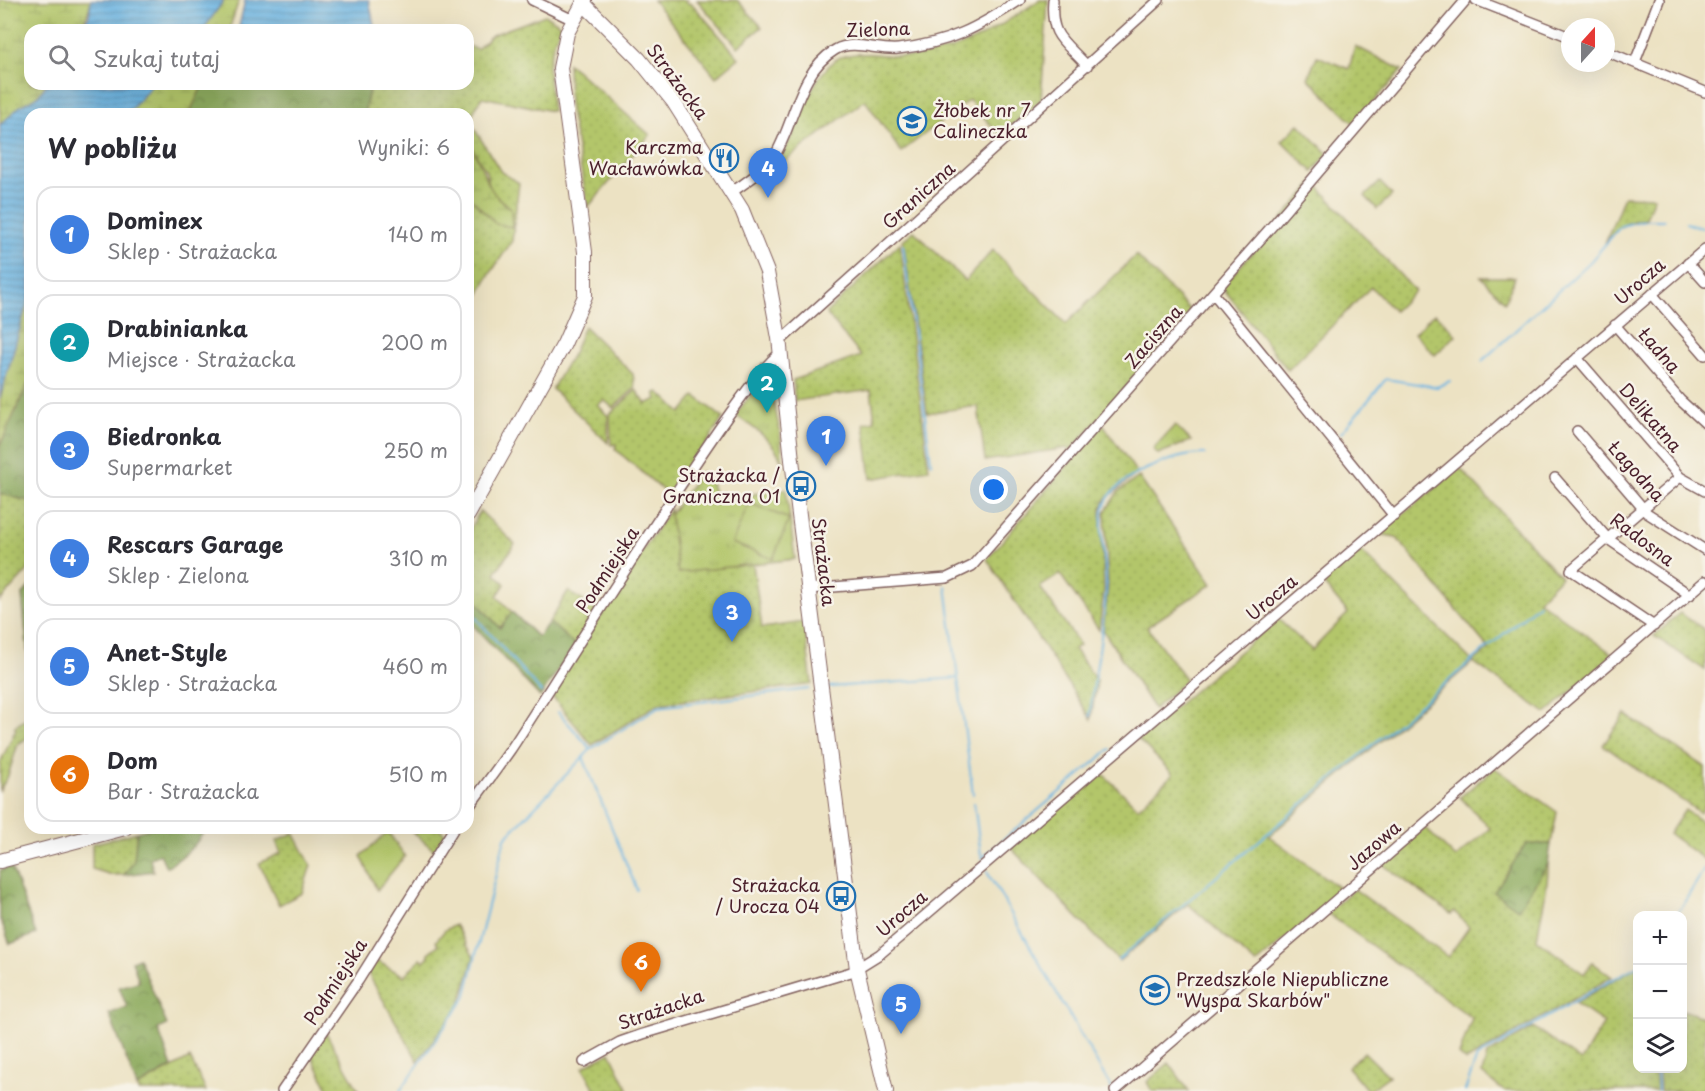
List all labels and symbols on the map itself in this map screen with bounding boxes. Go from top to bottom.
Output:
street label: Zielona [846,14,911,43]
north arrow [1561,18,1615,72]
street label: Strażacka [641,37,716,125]
place label: Żłobek nr 7 Calineczka [933,96,1031,144]
school or university icon: Żłobek nr 7 Calineczka [896,105,928,137]
place label: Karczma Wacławówka [589,133,704,181]
restaurant icon: Karczma Wacławówka [708,142,740,174]
pin: 4 [748,148,788,198]
street label: Graniczna [876,154,961,235]
street label: Urocza [1607,250,1671,311]
street label: Zaciszna [1118,298,1189,374]
street label: Ładna [1632,321,1688,379]
pin: 2 [748,364,786,413]
street label: Delikatna [1613,377,1689,458]
pin: 1 [806,416,846,466]
street label: Łagodna [1602,434,1672,508]
place label: Strażacka / Graniczna 01 [662,461,781,509]
bus stop icon: Strażacka / Graniczna 01 [785,470,817,502]
your location [979,475,1008,504]
street label: Radosna [1605,506,1681,572]
street label: Strażacka [806,516,843,608]
street label: Podmiejska [569,520,645,618]
street label: Urocza [1239,567,1303,627]
pin: 3 [712,592,752,642]
street label: Jazowa [1340,813,1407,876]
place label: Strażacka / Urocza 04 [715,871,821,919]
bus stop icon: Strażacka / Urocza 04 [825,880,857,912]
street label: Urocza [869,882,933,943]
street label: Podmiejska [297,932,373,1030]
pin: 6 [622,942,660,992]
place label: Przedszkole Niepubliczne "Wyspa Skarbów" [1176,965,1389,1013]
school or university icon: Przedszkole Niepubliczne "Wyspa Skarbów" [1139,974,1171,1006]
street label: Strażacka [614,981,708,1036]
pin: 5 [882,984,920,1034]

